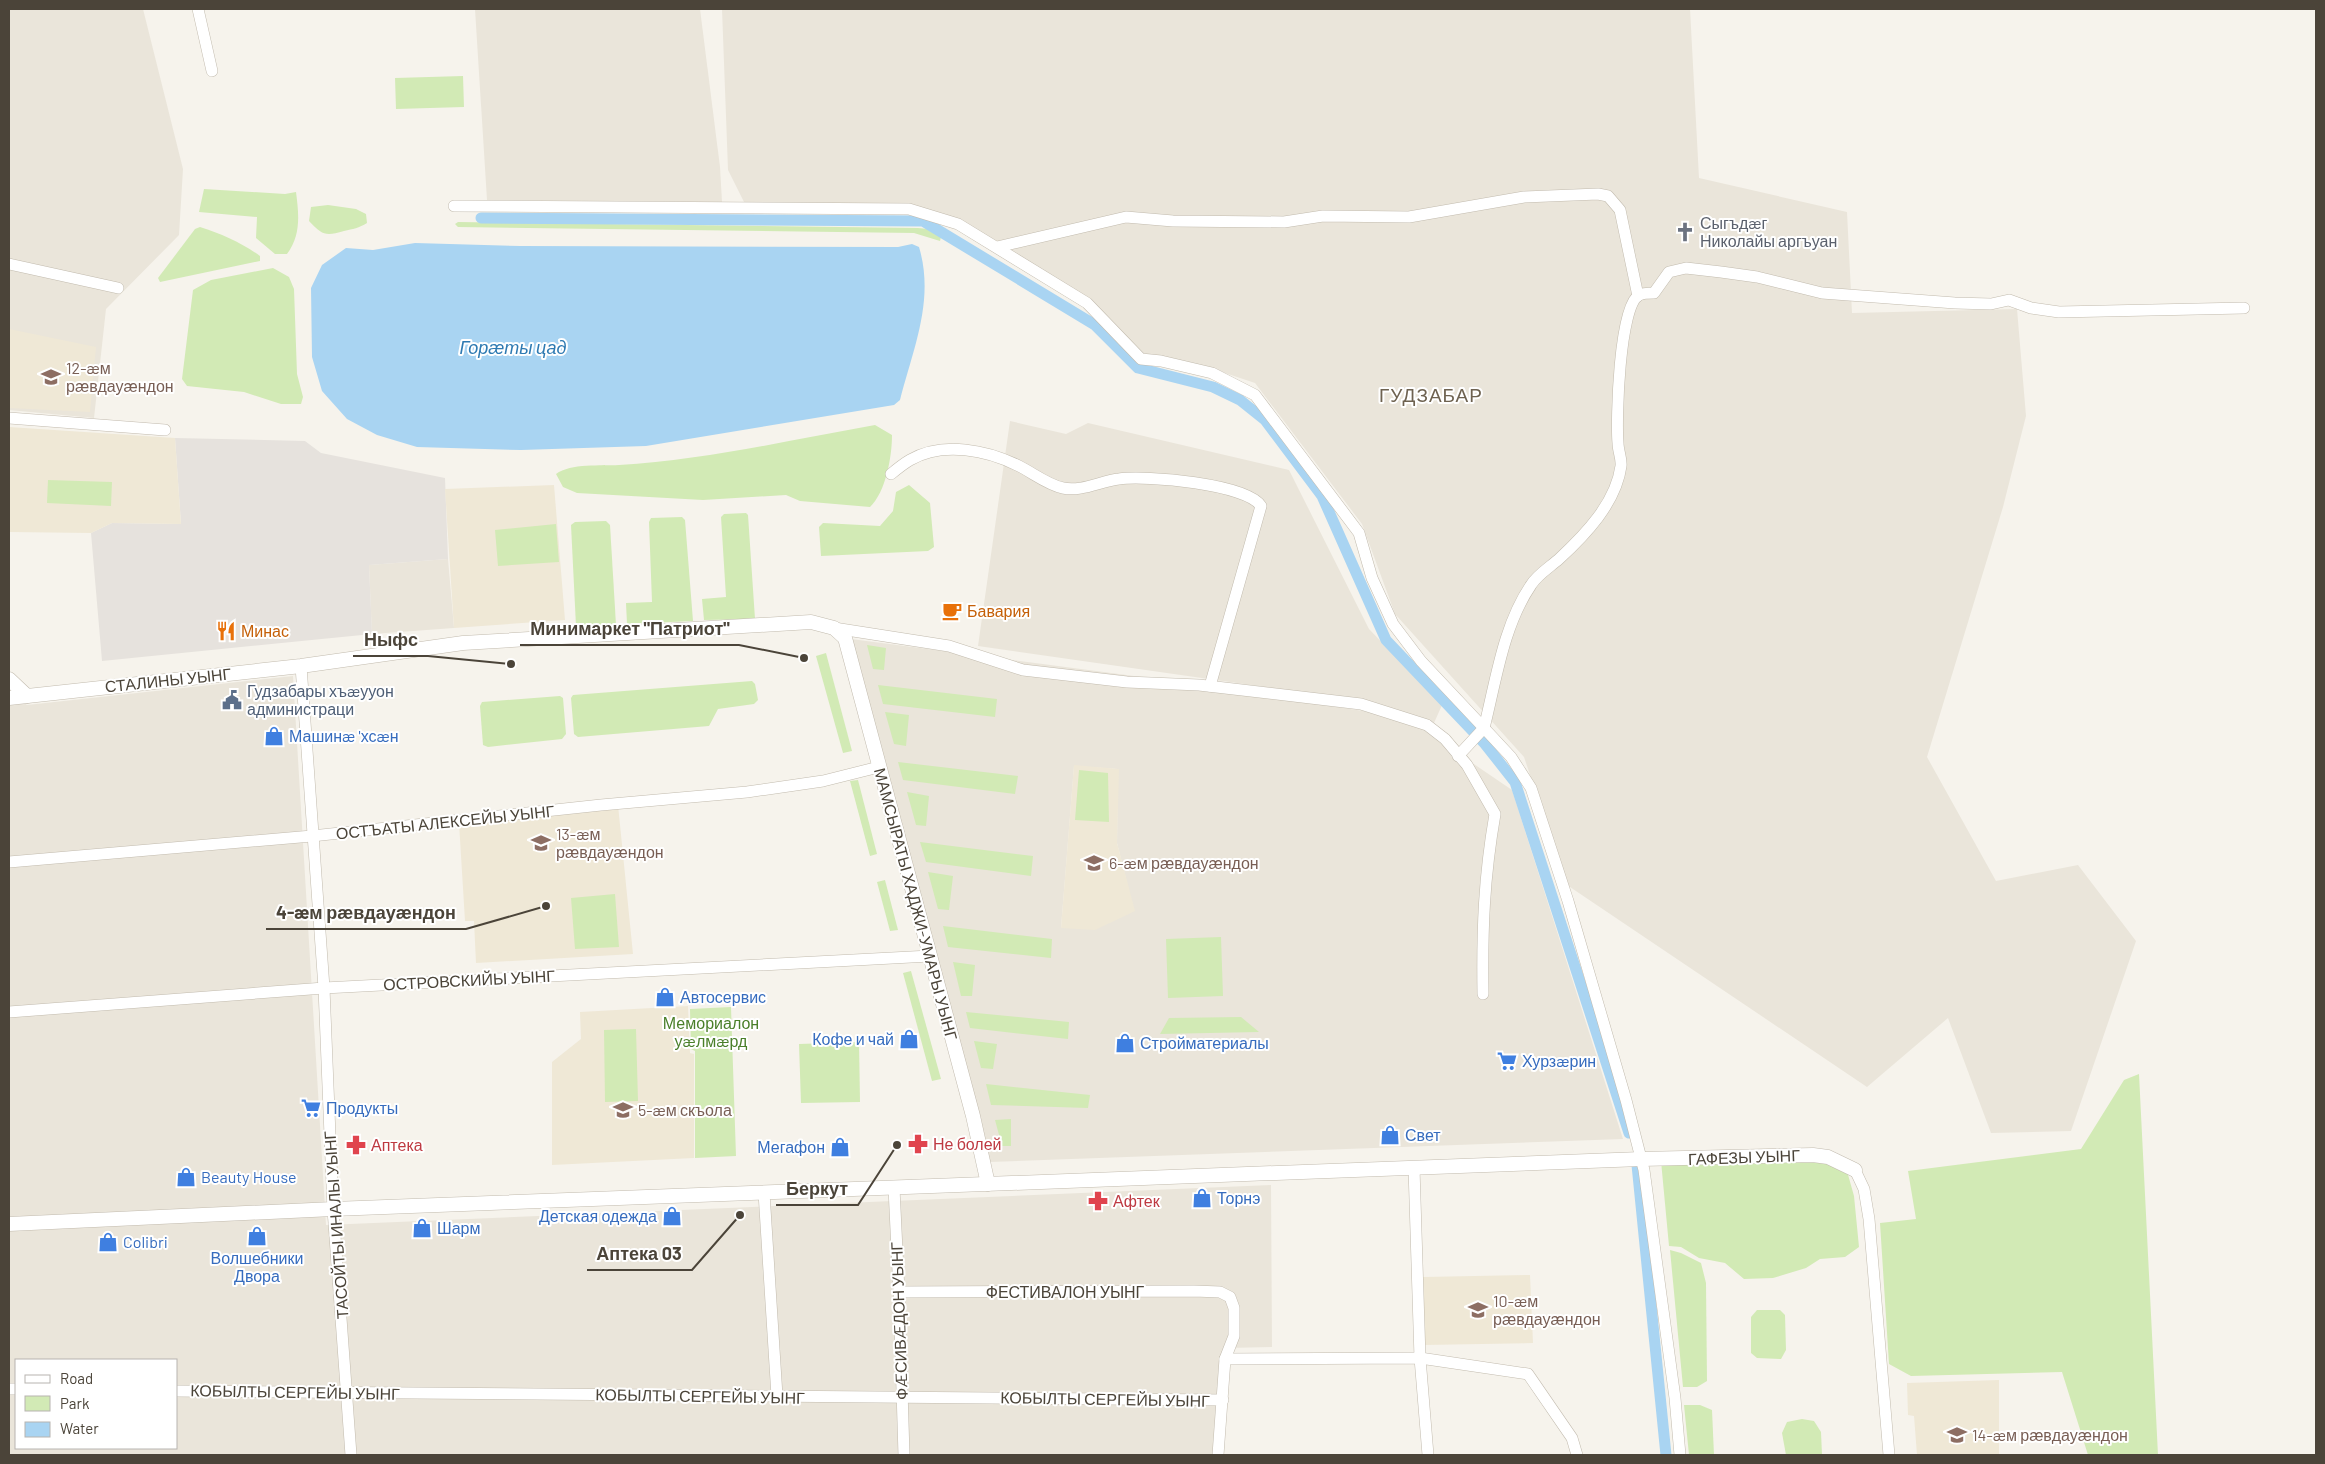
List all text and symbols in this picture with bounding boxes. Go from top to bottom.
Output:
place label: Сыгъдæг Николайы аргъуан [1700,213,1837,250]
church icon: Сыгъдæг Николайы аргъуан [1674,221,1696,243]
water label: Горӕты цад [460,336,567,358]
place label: 12-æм рӕвдауӕндон [66,358,174,395]
school or university icon: 12-æм рӕвдауӕндон [40,366,62,388]
district label: ГУДЗАБАР [1379,383,1483,406]
cafe icon: Бавария [941,600,963,622]
place label: Бавария [967,601,1030,620]
callout: Минимаркет "Патриот" [520,612,739,645]
text: Минимаркет "Патриот" [530,617,730,639]
restaurant icon: Минас [215,620,237,642]
place label: Минас [241,621,289,640]
callout: Ныфс [353,623,428,656]
text: Ныфс [364,628,418,650]
street label: СТАЛИНЫ УЫНГ [104,663,232,696]
place label: Гудзабары хъæууон администраци [247,681,394,718]
public building icon: Гудзабары хъæууон администраци [221,689,243,711]
shop icon: Машинæ 'хсæн [263,725,285,747]
place label: Машинæ 'хсæн [289,726,399,745]
street label: МАМСЫРАТЫ ХАДЖИ-УМАРЫ УЫНГ [871,766,962,1042]
street label: ОСТЪАТЫ АЛЕКСЕЙЫ УЫНГ [335,801,555,842]
place label: 13-æм рӕвдауӕндон [556,824,664,861]
school or university icon: 13-æм рӕвдауӕндон [530,832,552,854]
school or university icon: 6-æм рӕвдауӕндон [1083,852,1105,874]
place label: 6-æм рӕвдауӕндон [1109,853,1259,872]
callout: 4-æм рӕвдауӕндон [266,896,466,929]
text: 4-æм рӕвдауӕндон [276,901,456,923]
street label: ОСТРОВСКИЙЫ УЫНГ [383,965,556,993]
shop icon: Автосервис [654,986,676,1008]
place label: Автосервис [680,987,766,1006]
park label: Мемориалон уæлмæрд [663,1013,759,1050]
shop icon: Кофе и чай [898,1028,920,1050]
place label: Кофе и чай [812,1029,894,1048]
shop icon: Стройматериалы [1114,1032,1136,1054]
place label: Стройматериалы [1140,1033,1269,1052]
supermarket icon: Хурзæрин [1496,1050,1518,1072]
place label: Хурзæрин [1522,1051,1596,1070]
supermarket icon: Продукты [300,1097,322,1119]
place label: Продукты [326,1098,398,1117]
school or university icon: 5-æм скъола [612,1099,634,1121]
place label: 5-æм скъола [638,1100,732,1119]
shop icon: Свет [1379,1124,1401,1146]
place label: Свет [1405,1125,1441,1144]
street label: ТАСОЙТЫ ИНАЛЫ УЫНГ [319,1130,352,1320]
pharmacy icon: Не болей [907,1133,929,1155]
pharmacy icon: Аптека [345,1134,367,1156]
place label: Не болей [933,1134,1002,1153]
place label: Аптека [371,1135,423,1154]
shop icon: Мегафон [829,1136,851,1158]
place label: Мегафон [757,1137,825,1156]
street label: ГАФЕЗЫ УЫНГ [1688,1145,1801,1168]
shop icon: Beauty House [175,1166,197,1188]
place label: Beauty House [201,1167,297,1186]
callout: Беркут [776,1172,858,1205]
text: Беркут [786,1177,848,1199]
shop icon: Торнэ [1191,1187,1213,1209]
place label: Торнэ [1217,1188,1260,1207]
pharmacy icon: Афтек [1087,1190,1109,1212]
place label: Афтек [1113,1191,1161,1210]
shop icon: Детская одежда [661,1205,683,1227]
place label: Детская одежда [539,1206,657,1225]
shop icon: Шарм [411,1217,433,1239]
place label: Шарм [437,1218,480,1237]
shop icon: Волшебники Двора [246,1225,268,1247]
shop icon: Colibri [97,1231,119,1253]
place label: Colibri [123,1232,168,1251]
callout: Аптека 03 [587,1237,692,1270]
street label: ФÆСИВÆДОН УЫНГ [886,1241,911,1400]
text: Аптека 03 [596,1242,682,1264]
place label: Волшебники Двора [211,1248,303,1285]
street label: ФЕСТИВАЛОН УЫНГ [986,1282,1145,1301]
place label: 10-æм рӕвдауӕндон [1493,1291,1601,1328]
school or university icon: 10-æм рӕвдауӕндон [1467,1299,1489,1321]
legend [15,1359,178,1449]
text: Road [60,1369,93,1387]
street label: КОБЫЛТЫ СЕРГЕЙЫ УЫНГ [190,1380,400,1403]
street label: КОБЫЛТЫ СЕРГЕЙЫ УЫНГ [595,1384,805,1407]
street label: КОБЫЛТЫ СЕРГЕЙЫ УЫНГ [1000,1387,1210,1410]
text: Park [60,1394,90,1412]
text: Water [60,1419,99,1437]
school or university icon: 14-æм рӕвдауӕндон [1946,1424,1968,1446]
place label: 14-æм рӕвдауӕндон [1972,1425,2128,1444]

